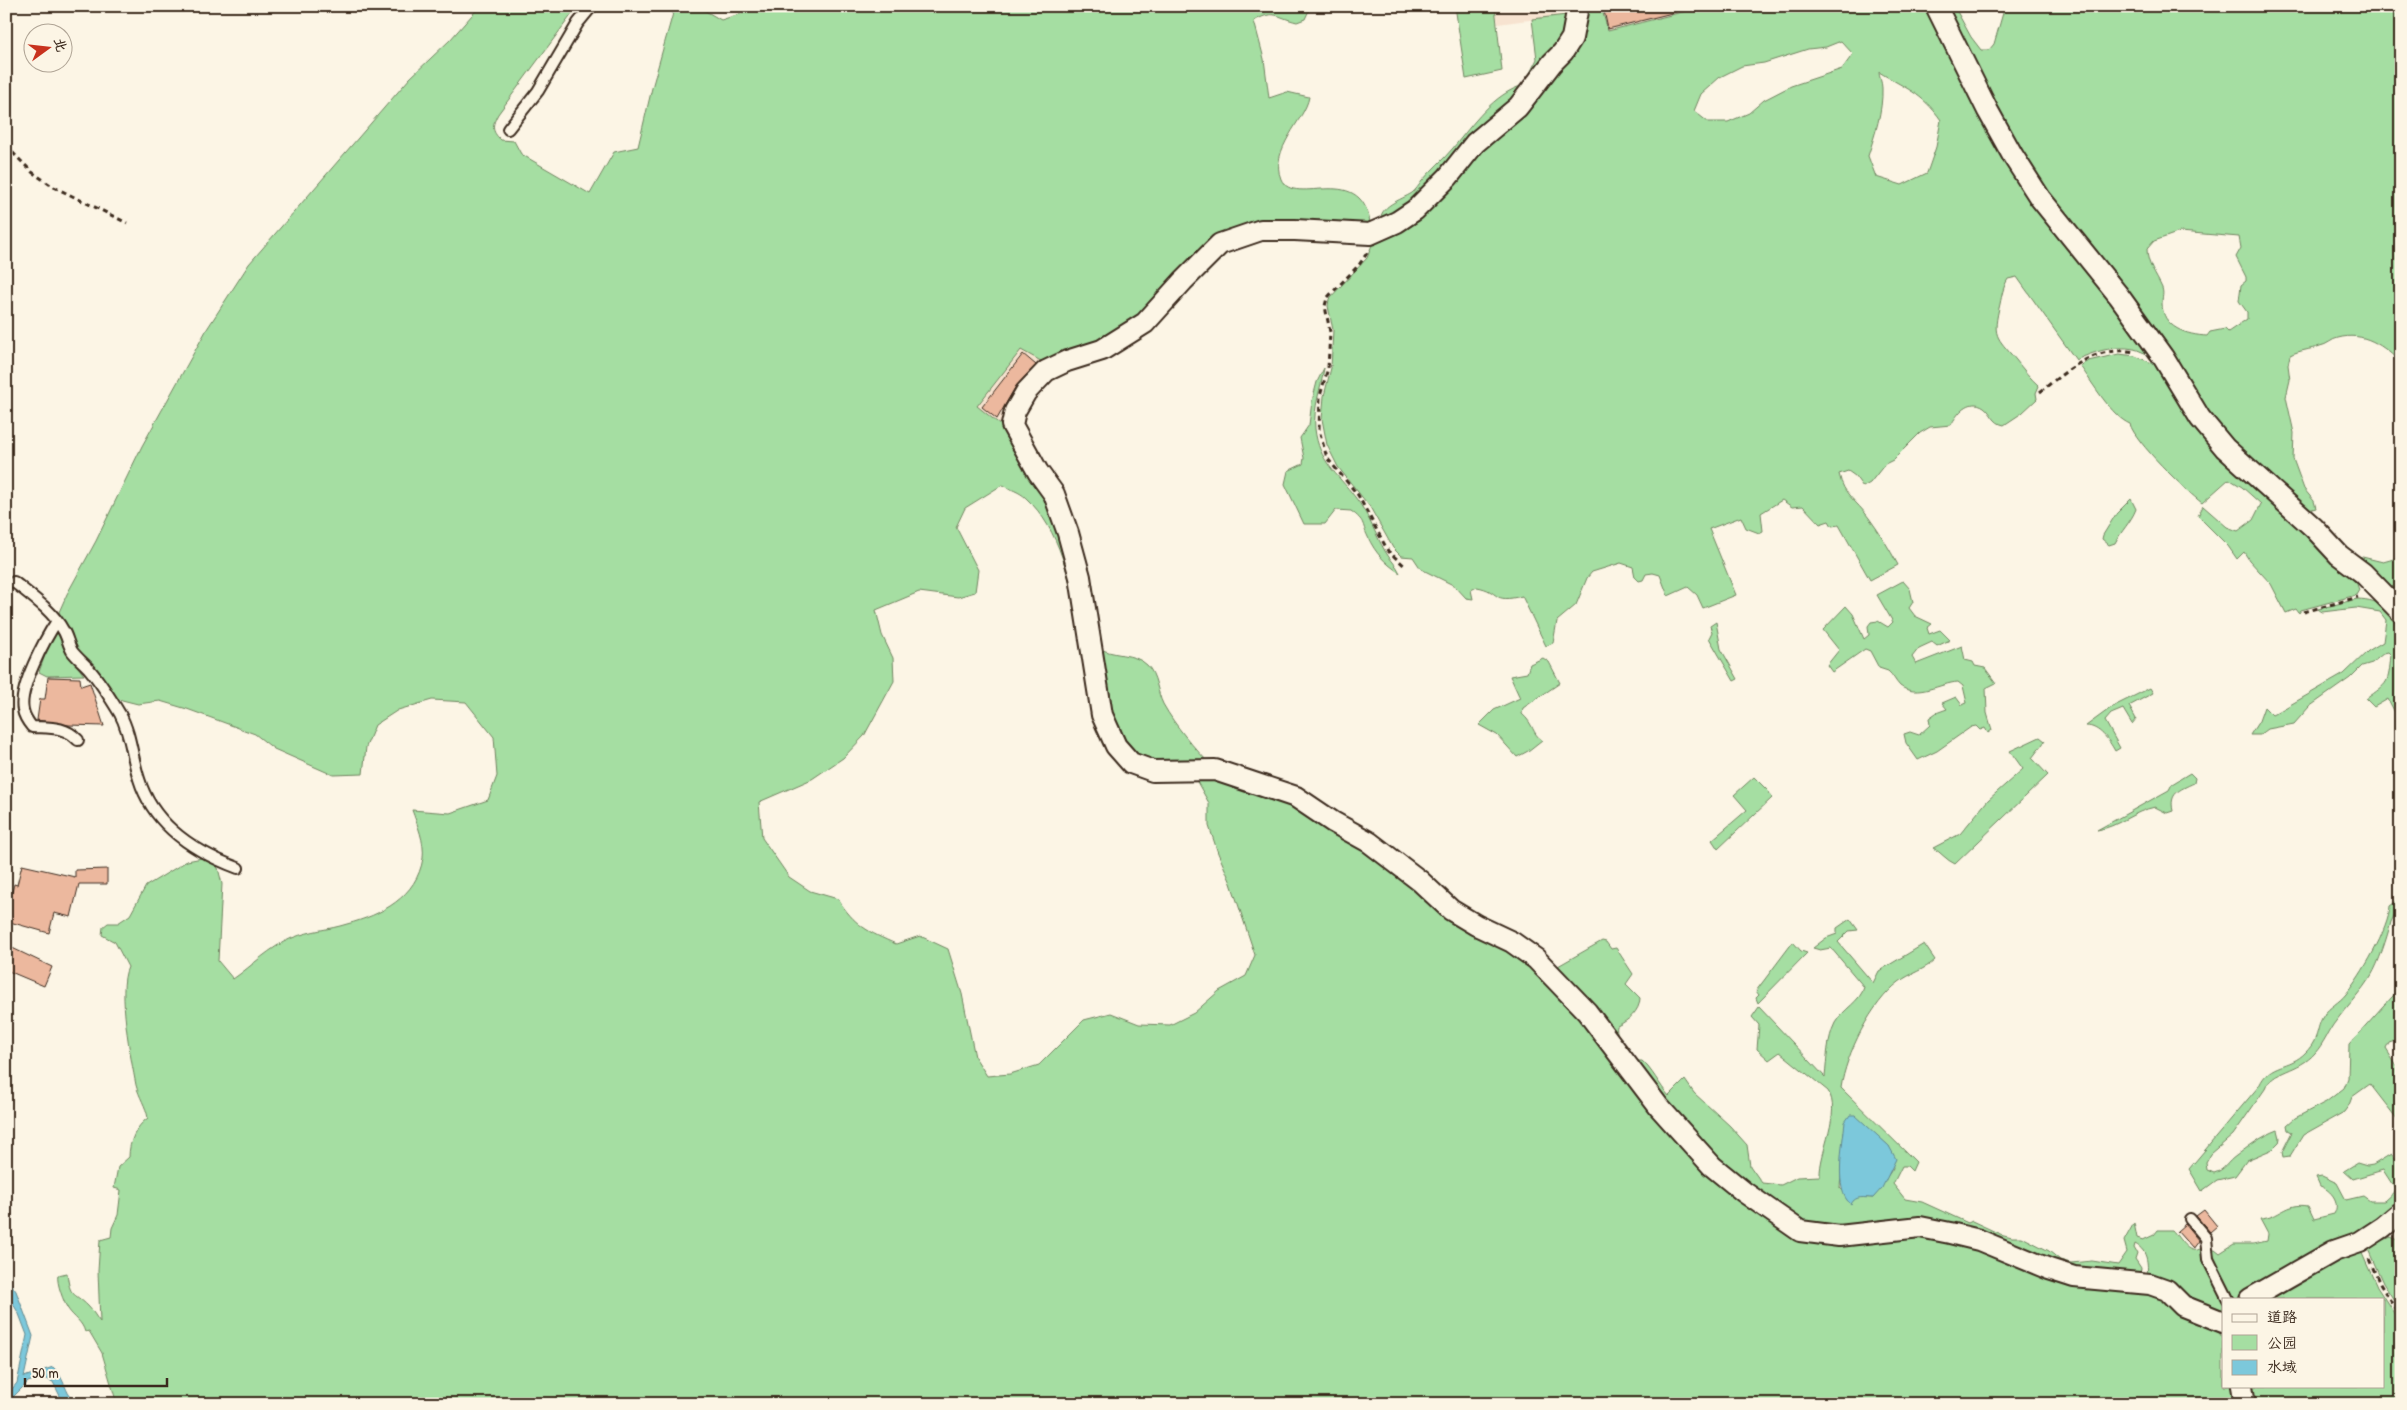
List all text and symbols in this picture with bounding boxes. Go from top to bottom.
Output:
north arrow [22,22,72,72]
text: 北 [50,35,72,54]
legend [2222,1298,2384,1388]
text: 道路 [2267,1306,2297,1327]
text: 公园 [2267,1332,2297,1353]
scale bar [25,1355,168,1387]
text: 水域 [2267,1356,2297,1377]
text: 50 m [32,1362,59,1383]

